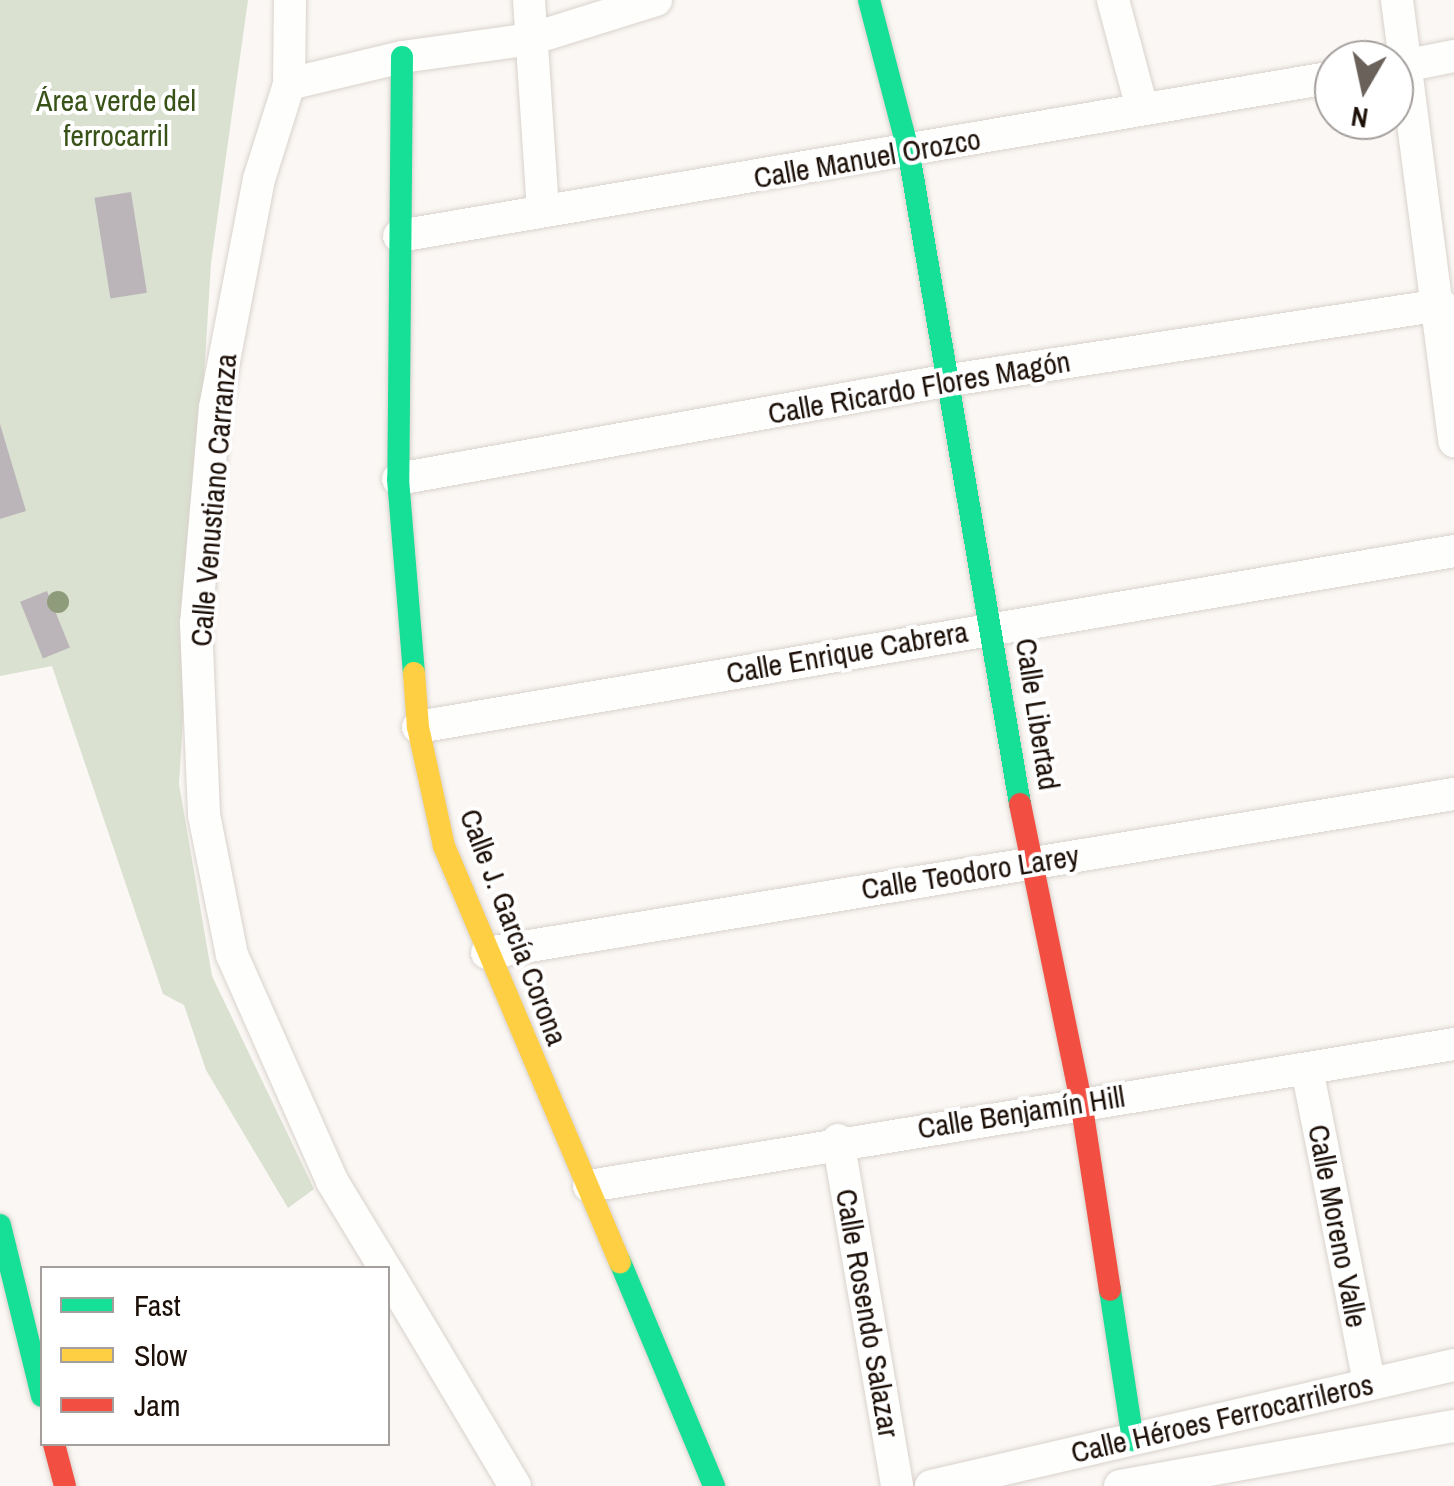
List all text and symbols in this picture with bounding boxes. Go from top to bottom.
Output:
north arrow [1314,40,1414,140]
park label: Área verde del ferrocarril [36,82,196,152]
text: N [1348,98,1371,138]
street label: Calle Manuel Orozco [751,120,983,196]
street label: Calle Ricardo Flores Magón [765,343,1073,431]
street label: Calle Venustiano Carranza [182,352,244,648]
street label: Calle Enrique Cabrera [723,613,971,691]
street label: Calle Libertad [1008,636,1068,792]
street label: Calle J. García Corona [452,804,576,1050]
street label: Calle Teodoro Larey [858,837,1082,907]
street label: Calle Benjamín Hill [915,1078,1127,1146]
street label: Calle Moreno Valle [1301,1121,1375,1331]
street label: Calle Rosendo Salazar [828,1186,908,1440]
legend [40,1266,390,1446]
text: Fast [134,1285,181,1325]
text: Slow [134,1335,187,1375]
street label: Calle Héroes Ferrocarrileros [1067,1366,1377,1470]
text: Jam [134,1385,180,1425]

